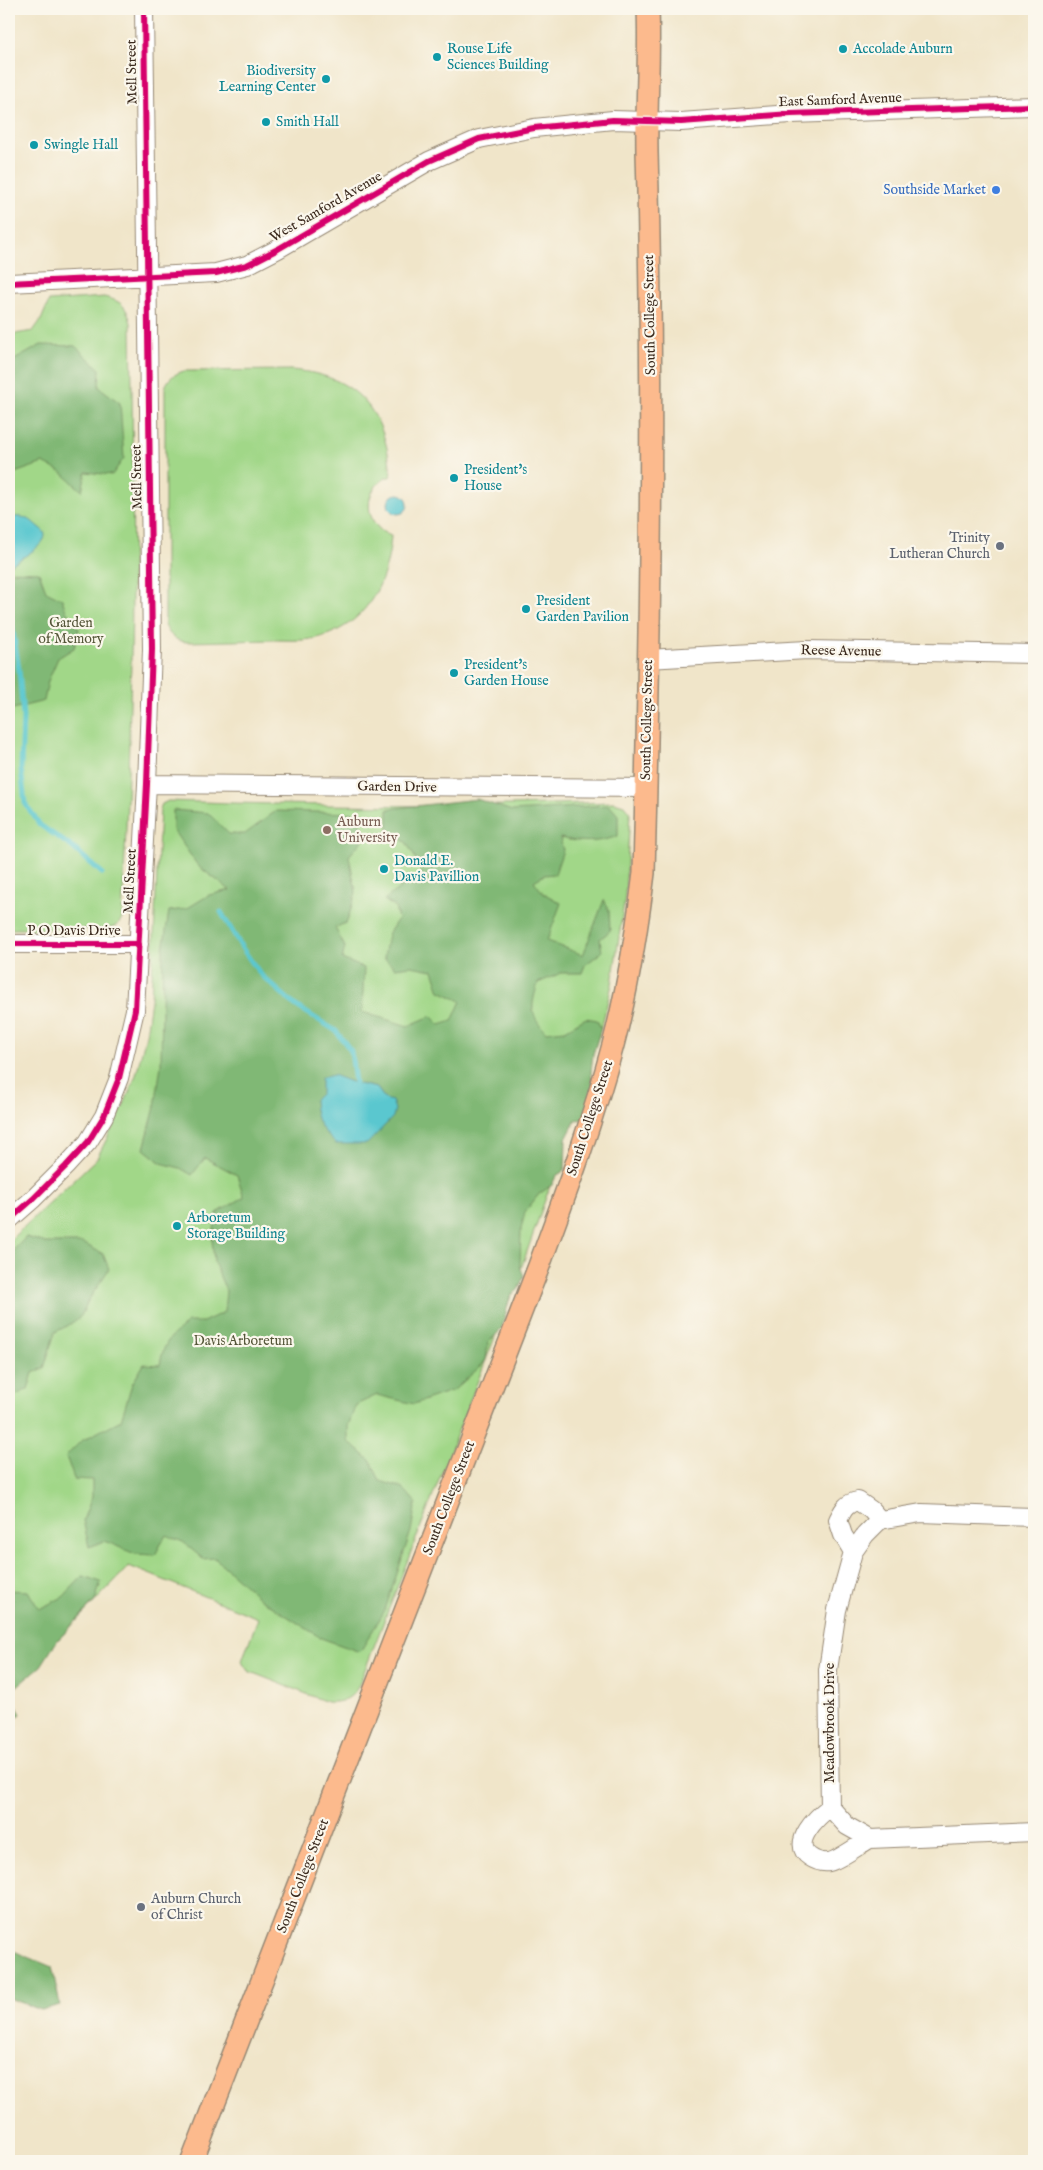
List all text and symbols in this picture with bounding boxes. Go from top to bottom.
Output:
street label: Mell Street [122,39,142,105]
place label: Rouse Life Sciences Building [447,40,549,74]
place label: Accolade Auburn [852,40,953,58]
marker: Accolade Auburn [837,43,849,55]
marker: Rouse Life Sciences Building [431,51,443,63]
place label: Biodiversity Learning Center [219,62,316,96]
marker: Biodiversity Learning Center [320,73,332,85]
street label: East Samford Avenue [778,89,903,111]
place label: Smith Hall [276,113,339,131]
marker: Smith Hall [260,116,272,128]
place label: Swingle Hall [44,136,118,154]
marker: Swingle Hall [28,139,40,151]
street label: West Samford Avenue [267,167,386,247]
place label: Southside Market [883,181,986,199]
marker: Southside Market [990,184,1002,196]
street label: South College Street [640,254,660,375]
street label: Mell Street [127,444,147,510]
place label: President's House [464,461,527,495]
marker: President's House [448,472,460,484]
place label: Trinity Lutheran Church [889,529,991,563]
marker: Trinity Lutheran Church [994,540,1006,552]
place label: President Garden Pavilion [536,592,630,626]
marker: President Garden Pavilion [520,603,532,615]
park label: Garden of Memory [38,614,104,648]
street label: Reese Avenue [801,641,882,661]
place label: President's Garden House [464,656,549,690]
street label: South College Street [637,659,657,780]
marker: President's Garden House [448,667,460,679]
street label: Garden Drive [357,777,437,797]
place label: Auburn University [336,813,398,847]
marker: Auburn University [321,824,333,836]
street label: Mell Street [119,848,141,914]
place label: Donald E. Davis Pavillion [394,852,480,886]
marker: Donald E. Davis Pavillion [378,863,390,875]
street label: P O Davis Drive [27,922,121,940]
street label: South College Street [563,1058,617,1178]
place label: Arboretum Storage Building [186,1209,285,1243]
marker: Arboretum Storage Building [171,1220,183,1232]
park label: Davis Arboretum [193,1332,293,1350]
street label: South College Street [419,1438,479,1558]
street label: Meadowbrook Drive [821,1662,839,1783]
street label: South College Street [273,1816,333,1936]
place label: Auburn Church of Christ [150,1890,242,1924]
marker: Auburn Church of Christ [135,1901,147,1913]

